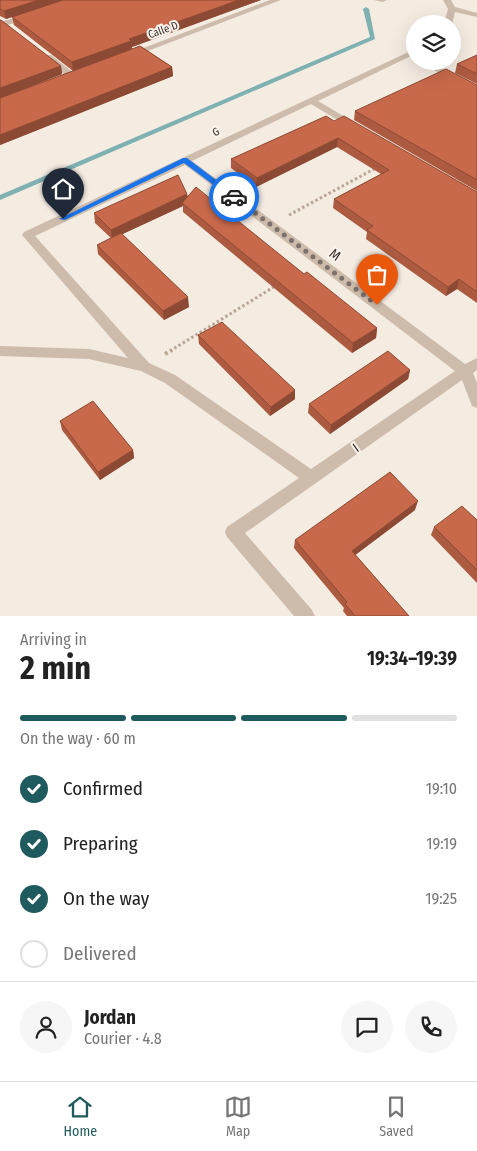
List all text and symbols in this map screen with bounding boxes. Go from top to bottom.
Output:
map controls [406,15,461,70]
button: layers [406,15,461,70]
street label: Calle D [146,19,180,41]
street label: G [210,125,222,139]
pin [42,168,84,219]
courier [209,172,259,222]
icon: home [49,175,77,203]
icon: car [220,183,248,211]
street label: M [326,245,344,265]
pin [356,254,398,305]
icon: bag [363,261,391,289]
street label: I [350,440,362,456]
text: Arriving in [20,630,87,649]
text: 19:34–19:39 [367,647,457,670]
text: 2 min [20,649,91,687]
text: On the way · 60 m [20,729,136,748]
icon: check [20,775,48,803]
text: Confirmed [63,777,143,800]
text: 19:10 [426,779,457,798]
icon: check [20,830,48,858]
text: Preparing [63,832,138,855]
text: 19:19 [426,834,457,853]
icon: check [20,885,48,913]
text: On the way [63,887,149,910]
text: 19:25 [425,889,457,908]
text: Delivered [63,942,137,965]
button: person [20,1001,72,1053]
button: chat [341,1001,393,1053]
button: phone [405,1001,457,1053]
text: Jordan [84,1006,136,1029]
text: Courier · 4.8 [84,1029,162,1048]
tab: Home [64,1093,97,1140]
tab: Map [224,1093,252,1140]
tab: Saved [379,1093,413,1140]

